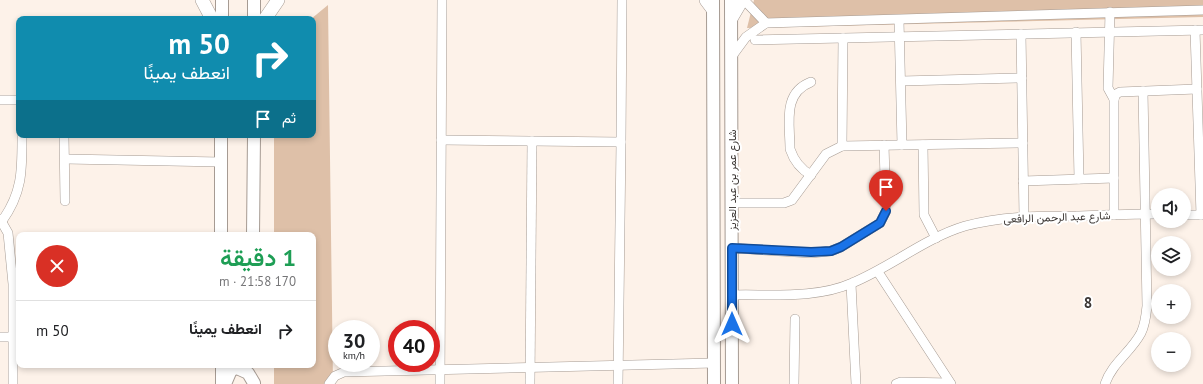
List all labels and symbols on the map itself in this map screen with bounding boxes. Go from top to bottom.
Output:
street label: شارع عمر بن عبد العزيز [725,129,740,232]
pin [869,170,903,211]
street label: شارع عبد الرحمن الرافعى [1003,208,1111,227]
district label: 8 [1084,293,1092,312]
position arrow [711,303,753,345]
speed limit sign: 40 [388,320,440,372]

